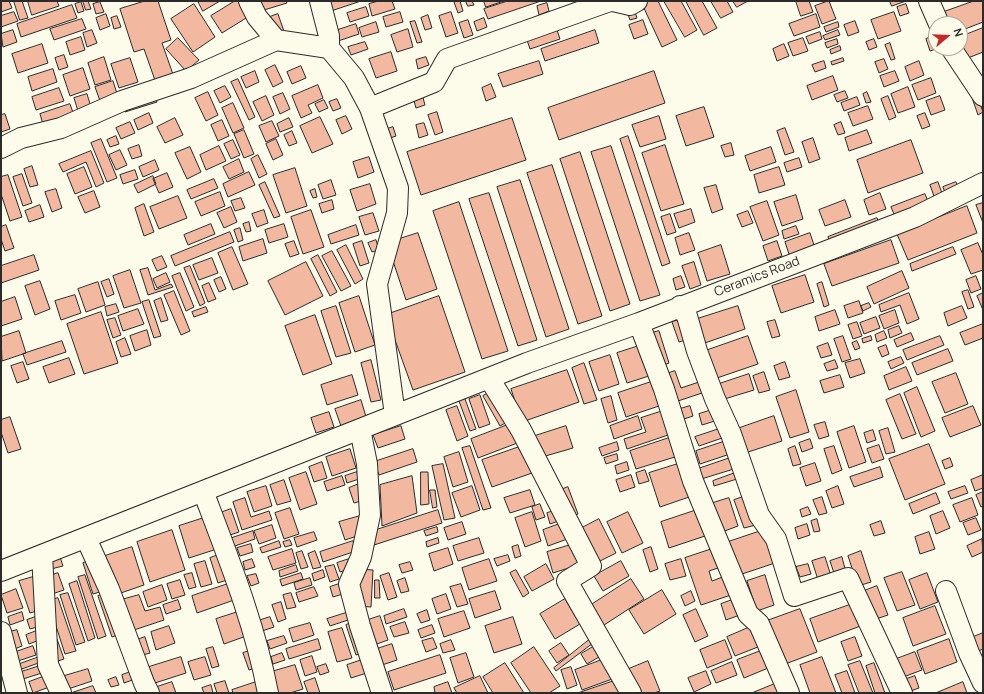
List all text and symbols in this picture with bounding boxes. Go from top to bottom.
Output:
north arrow [928,16,968,56]
text: N [950,26,967,38]
street label: Ceramics Road [712,254,802,300]

